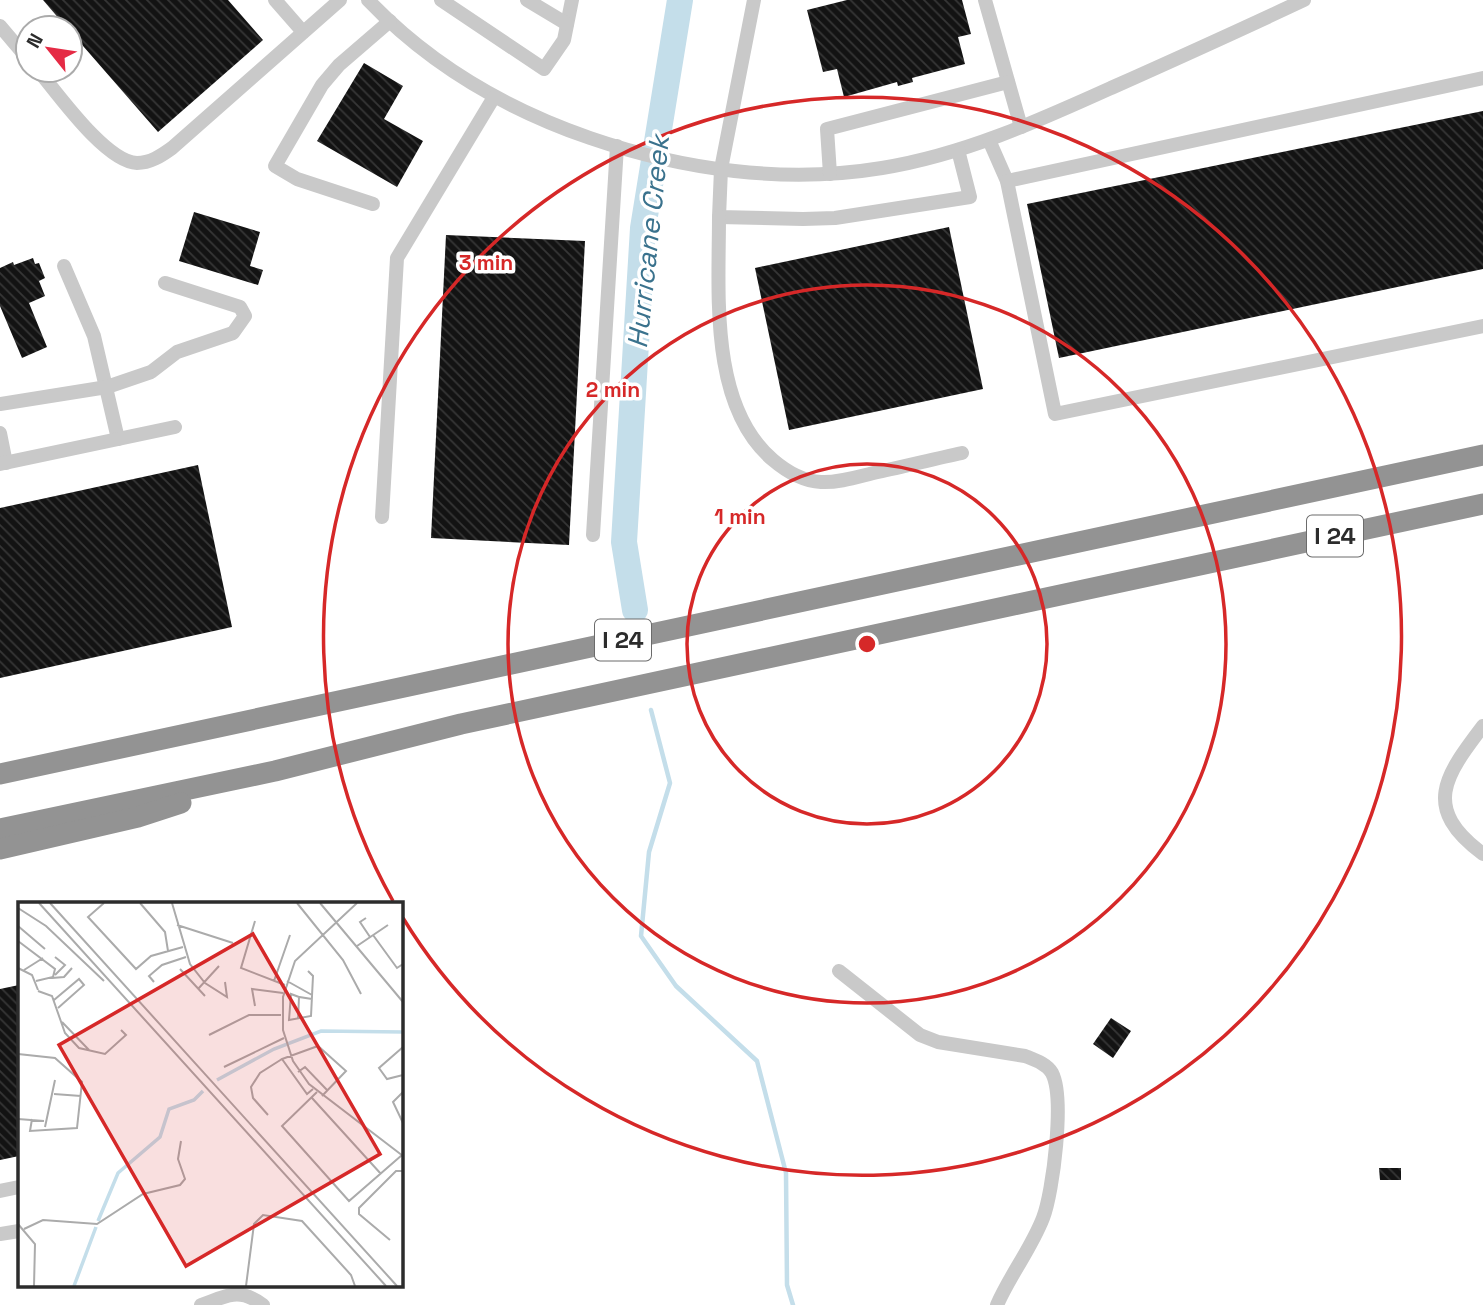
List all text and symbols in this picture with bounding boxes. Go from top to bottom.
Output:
north arrow [14,14,84,84]
text: N [21,29,49,53]
water label: Hurricane Creek [619,131,677,350]
text: 3 min [459,249,513,276]
text: 2 min [586,376,640,403]
text: 1 min [714,503,766,530]
road number: I 24 [1307,516,1363,556]
road number: I 24 [595,620,651,660]
centre of rings [855,632,879,656]
inset map [18,902,402,1288]

